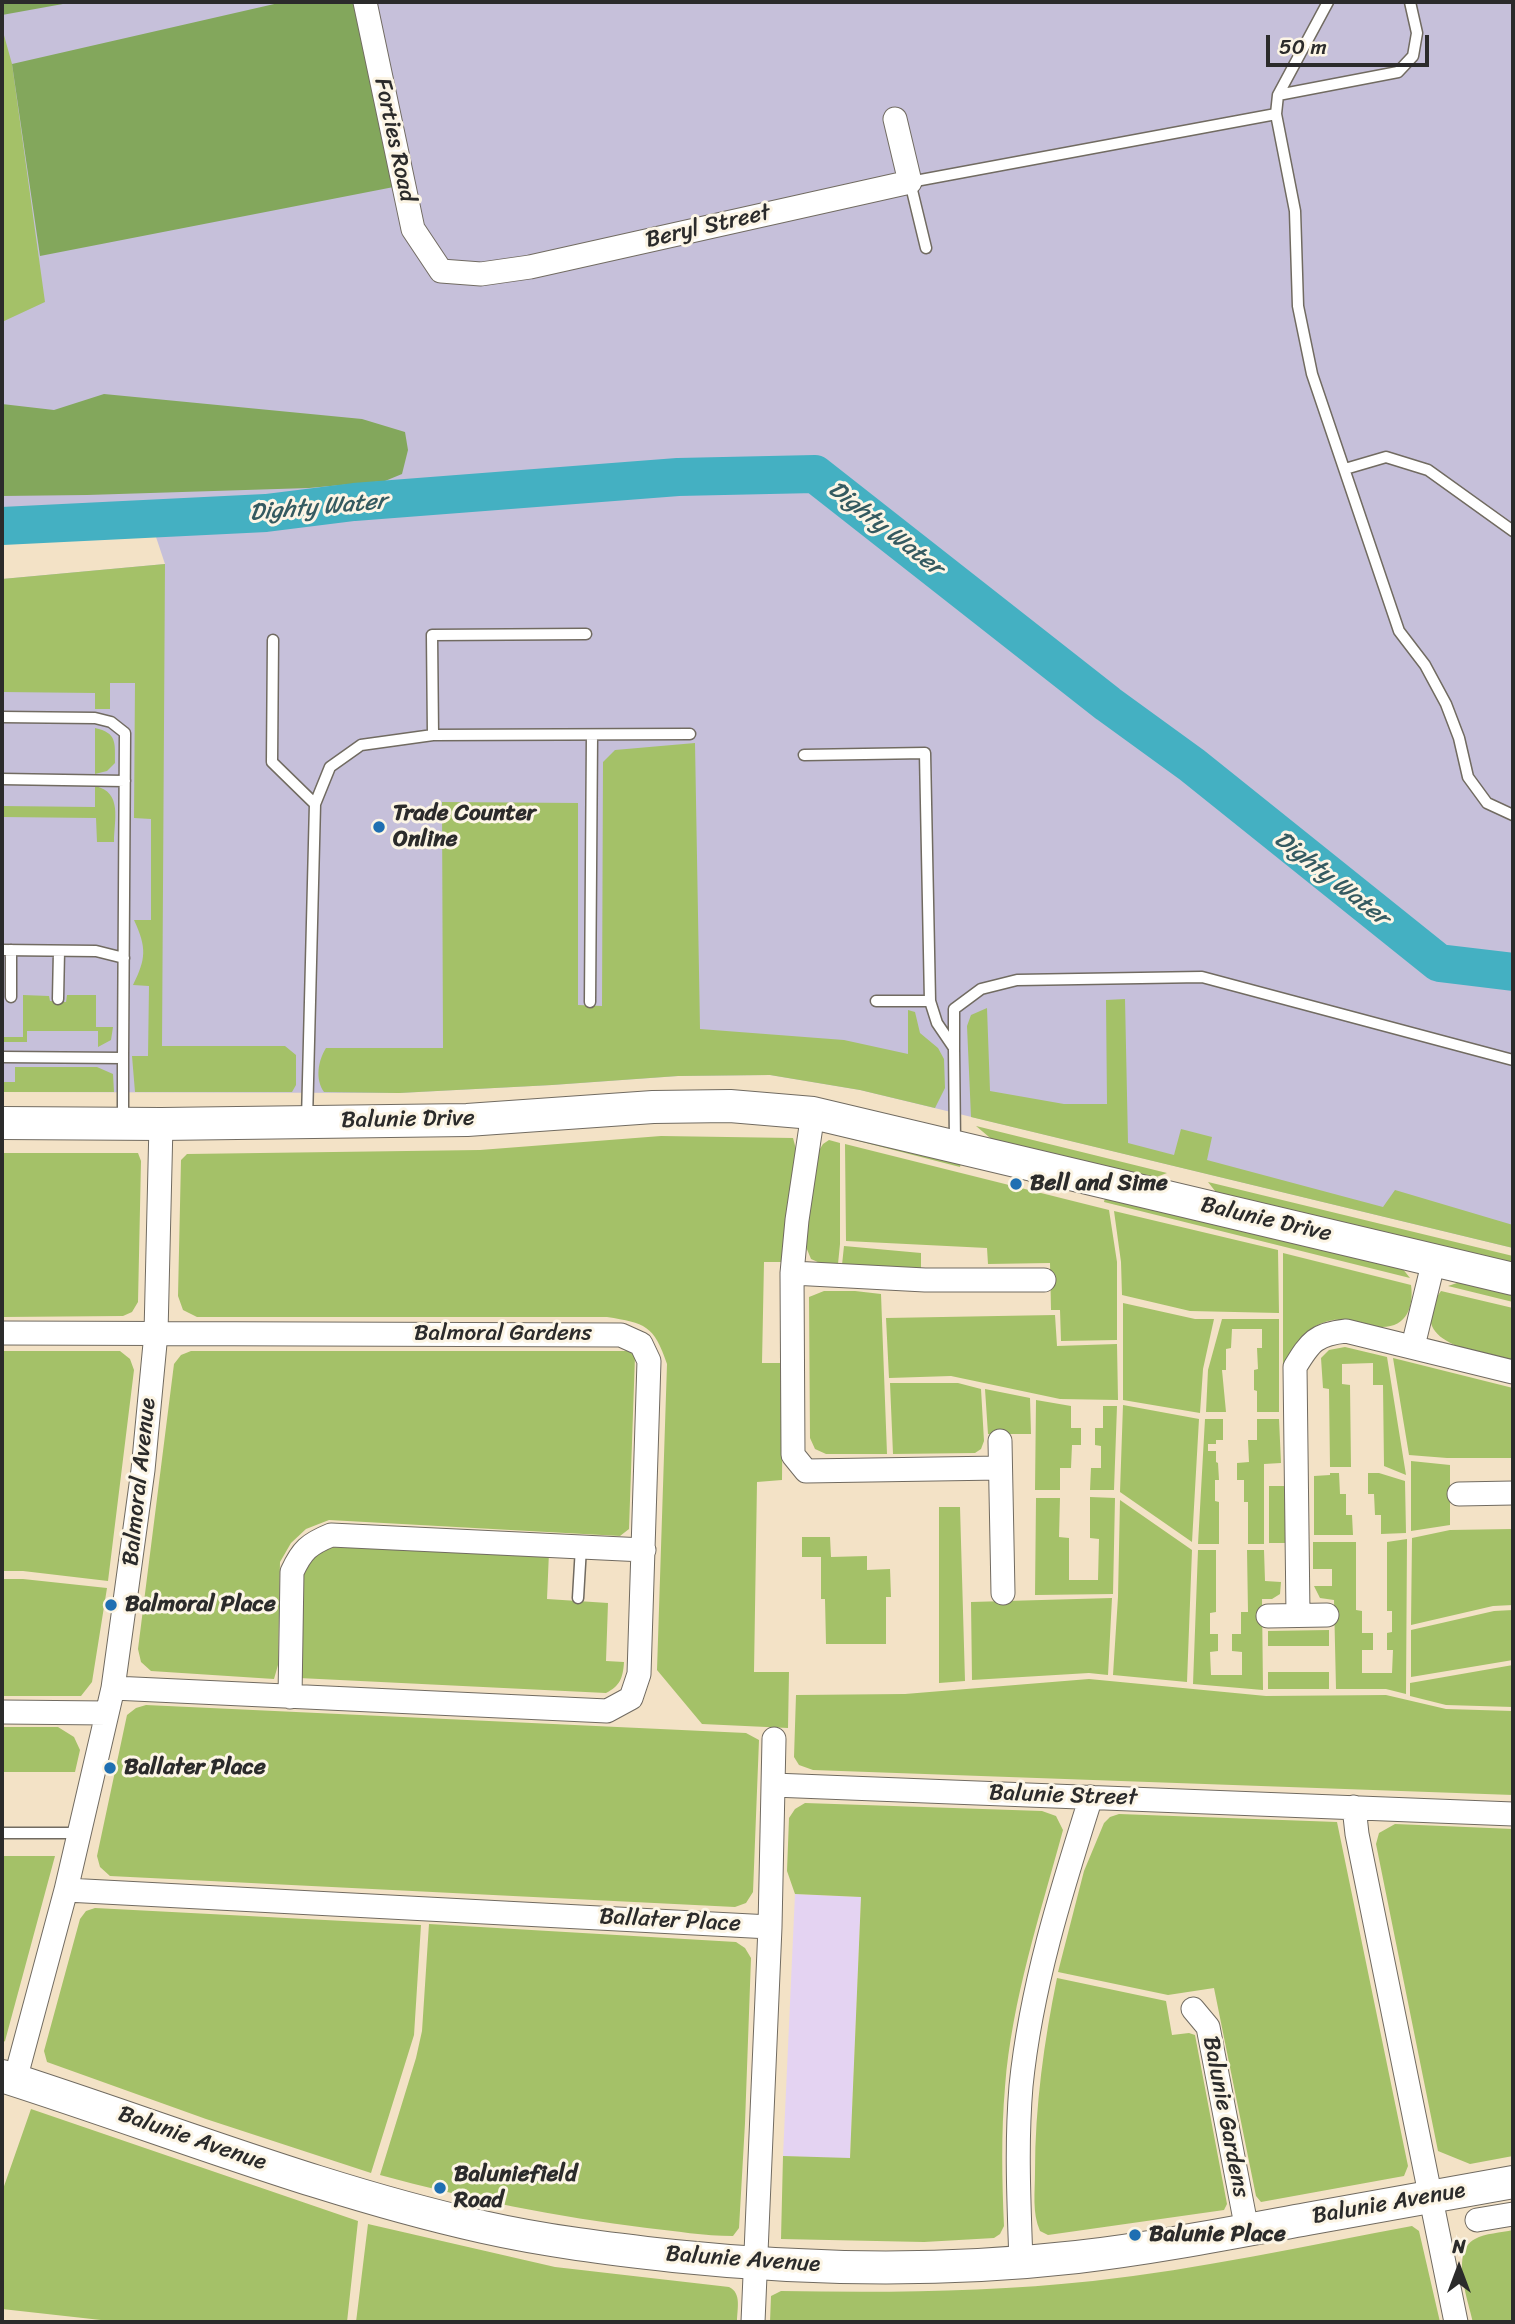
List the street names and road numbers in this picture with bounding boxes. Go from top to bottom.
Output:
street label: Forties Road [367,76,421,204]
street label: Beryl Street [643,199,773,255]
street label: Balunie Drive [341,1105,475,1135]
street label: Balunie Drive [1198,1192,1334,1248]
street label: Balmoral Gardens [414,1320,592,1348]
street label: Balmoral Avenue [117,1397,163,1567]
street label: Balunie Street [988,1780,1138,1812]
street label: Ballater Place [598,1904,742,1938]
street label: Balunie Gardens [1196,2034,1254,2200]
street label: Balunie Avenue [114,2101,270,2177]
street label: Balunie Avenue [1310,2177,1468,2231]
street label: Balunie Avenue [665,2241,821,2279]

